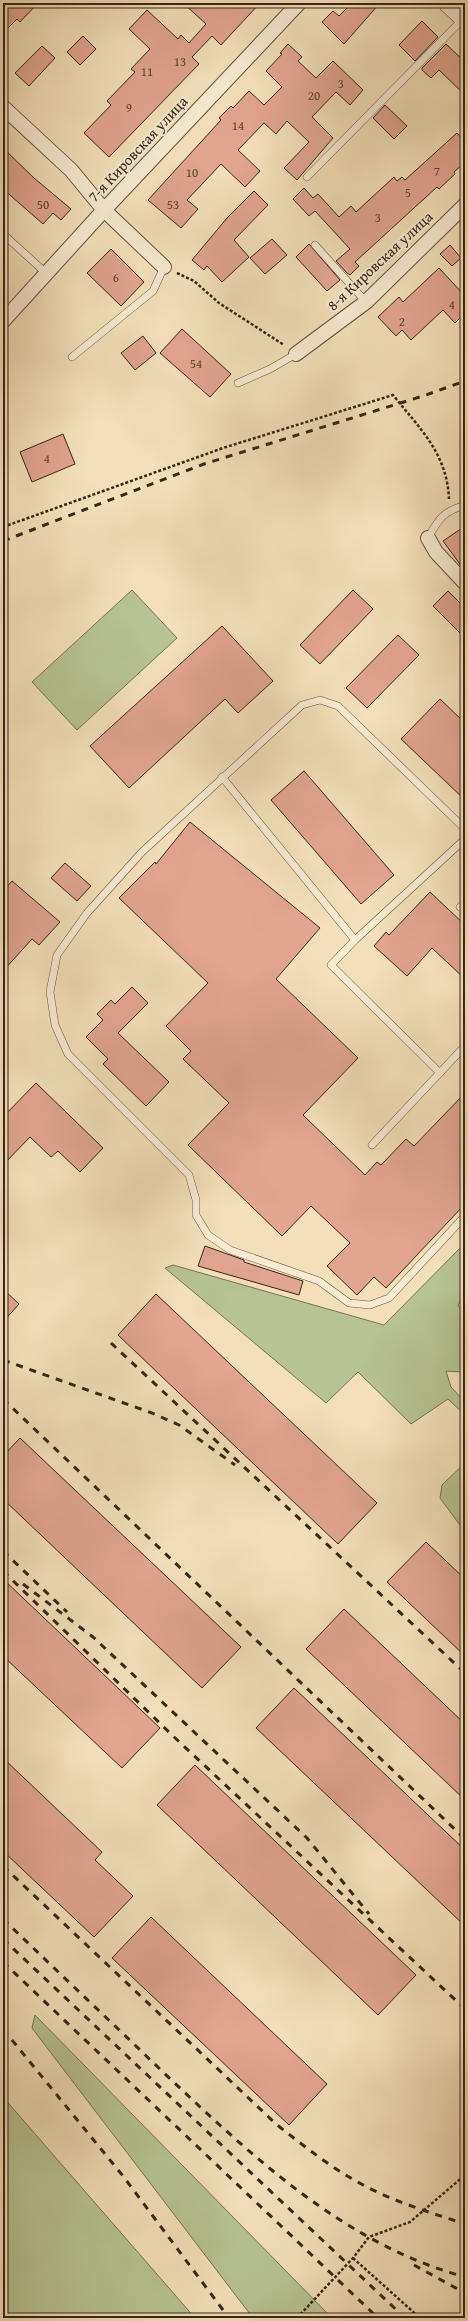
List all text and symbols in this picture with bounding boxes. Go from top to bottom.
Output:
house number: 13 [174,52,186,71]
house number: 11 [141,62,153,81]
house number: 3 [338,74,344,93]
house number: 20 [308,86,320,105]
street label: 7-я Кировская улица [83,91,193,206]
house number: 9 [126,98,132,117]
house number: 14 [232,116,244,135]
house number: 7 [434,162,440,181]
house number: 10 [186,163,198,182]
house number: 5 [405,183,411,202]
house number: 50 [37,195,49,214]
house number: 53 [167,195,179,214]
street label: 8-я Кировская улица [322,205,438,315]
house number: 3 [375,208,381,227]
house number: 6 [113,268,119,287]
house number: 4 [449,295,455,314]
house number: 2 [399,312,405,331]
house number: 54 [190,354,202,373]
house number: 4 [44,449,50,468]

